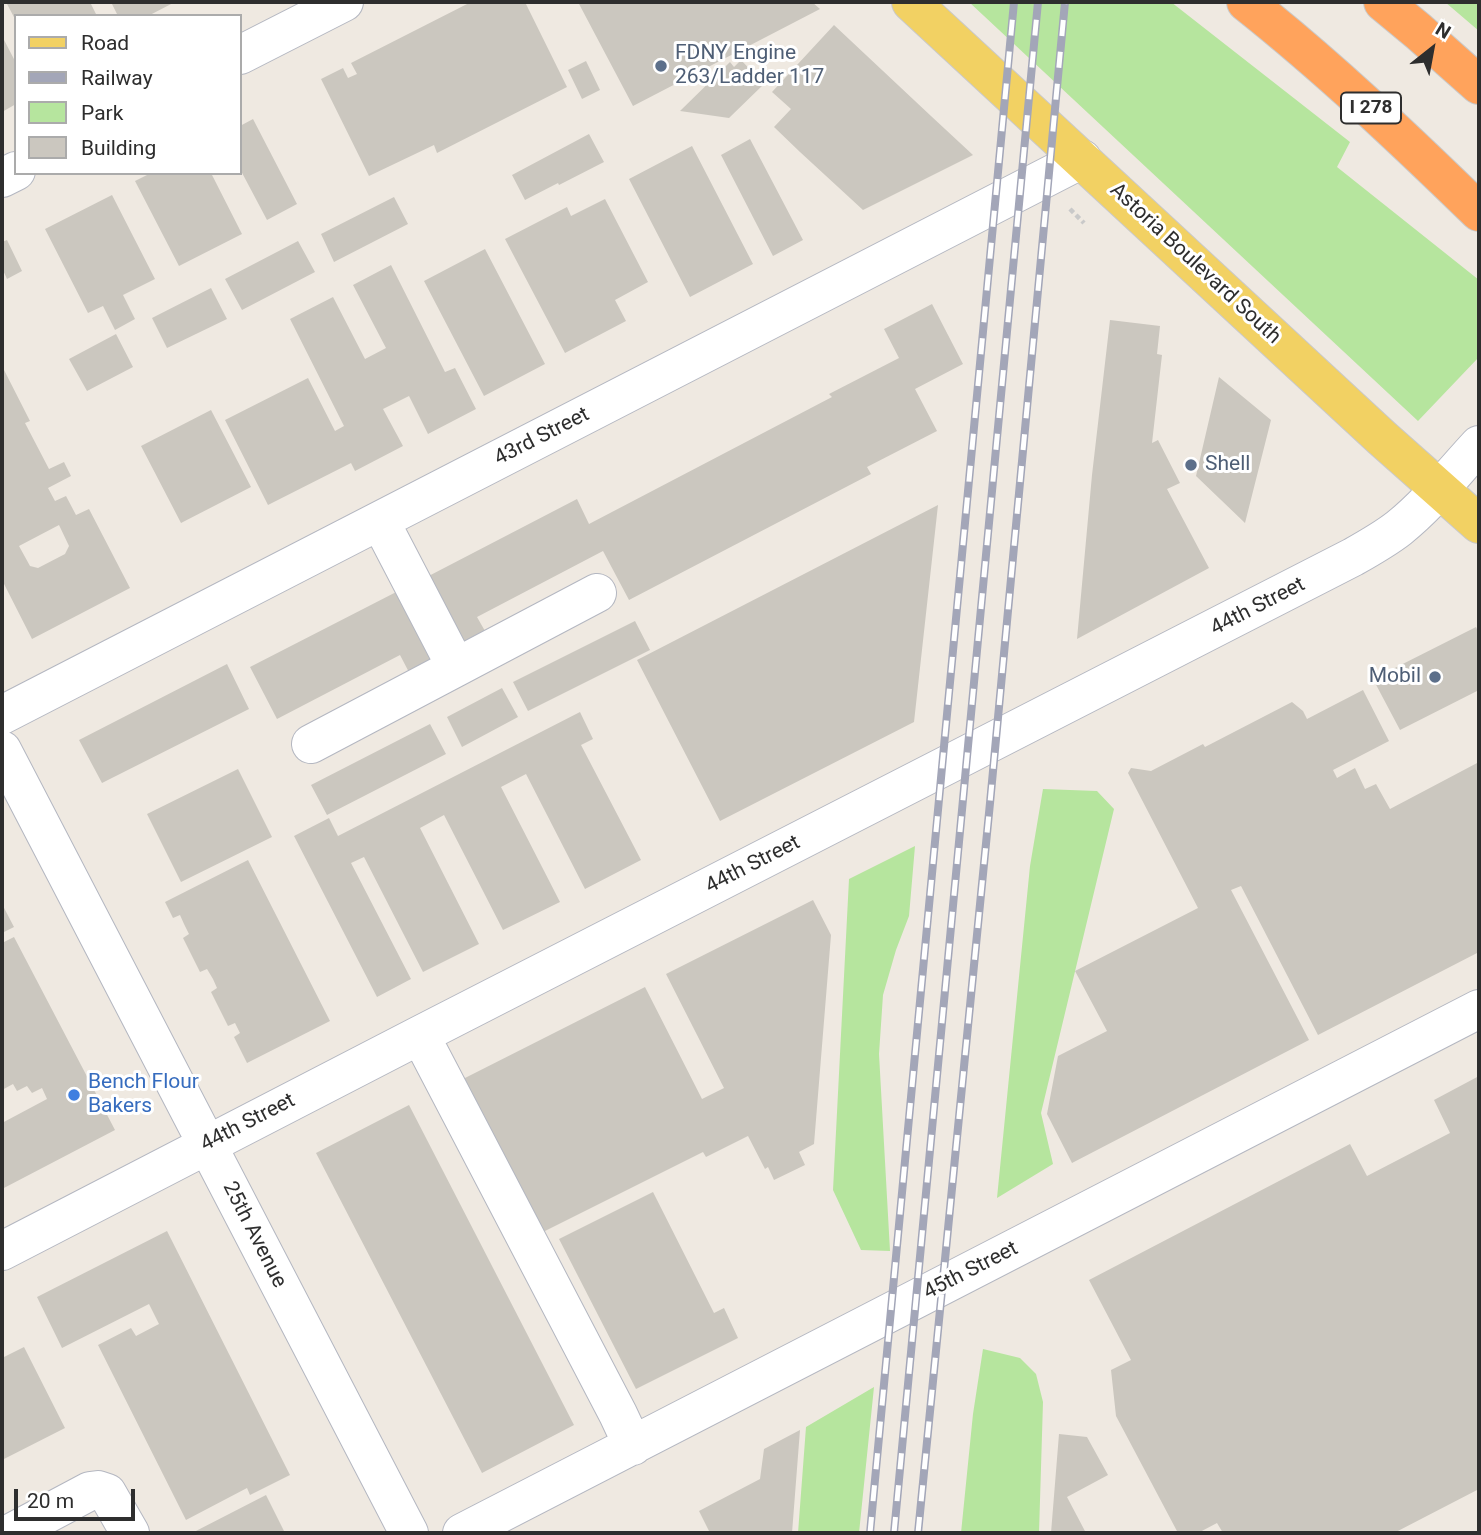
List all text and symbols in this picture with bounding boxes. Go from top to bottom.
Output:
legend [14,14,242,175]
north arrow [1397,14,1467,84]
text: N [1431,17,1455,44]
text: Road [81,31,129,55]
place label: FDNY Engine 263/Ladder 117 [675,41,824,91]
marker: FDNY Engine 263/Ladder 117 [653,58,669,74]
text: Railway [81,66,153,90]
road number: I 278 [1341,92,1401,124]
text: Park [81,101,123,125]
text: Building [81,136,156,160]
street label: Astoria Boulevard South [1104,178,1286,350]
street label: 43rd Street [490,402,594,472]
place label: Shell [1205,452,1250,478]
marker: Shell [1183,457,1199,473]
street label: 44th Street [1207,572,1309,642]
place label: Mobil [1369,664,1421,690]
marker: Mobil [1427,669,1443,685]
street label: 44th Street [702,830,804,900]
place label: Bench Flour Bakers [88,1070,199,1120]
marker: Bench Flour Bakers [66,1087,82,1103]
street label: 44th Street [197,1088,299,1158]
street label: 25th Avenue [216,1178,292,1292]
street label: 45th Street [920,1236,1022,1306]
scale bar [18,1476,138,1520]
text: 20 m [27,1489,74,1513]

